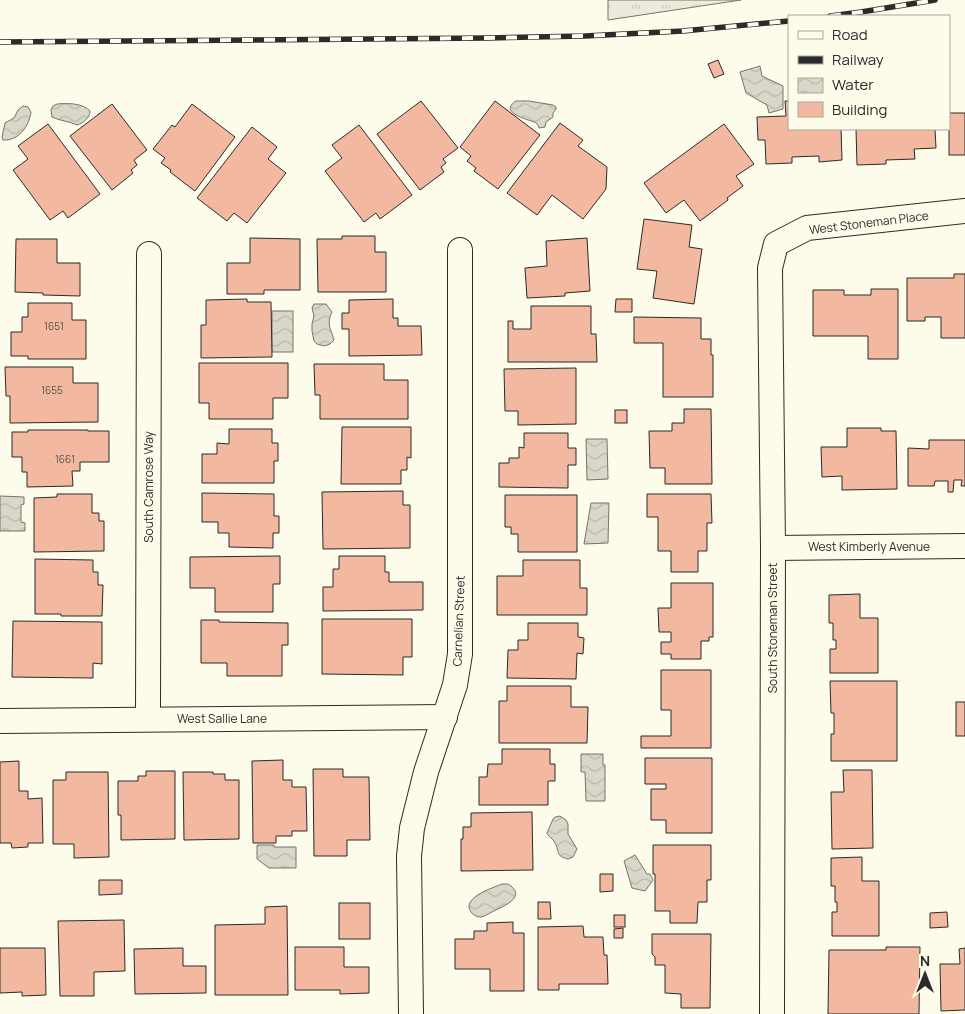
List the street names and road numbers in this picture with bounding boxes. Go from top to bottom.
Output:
street label: West Stoneman Place [808,207,930,238]
street label: South Camrose Way [140,430,157,543]
street label: West Kimberly Avenue [808,538,930,555]
street label: South Stoneman Street [764,563,781,693]
street label: Carnelian Street [448,575,469,667]
street label: West Sallie Lane [177,710,267,727]

